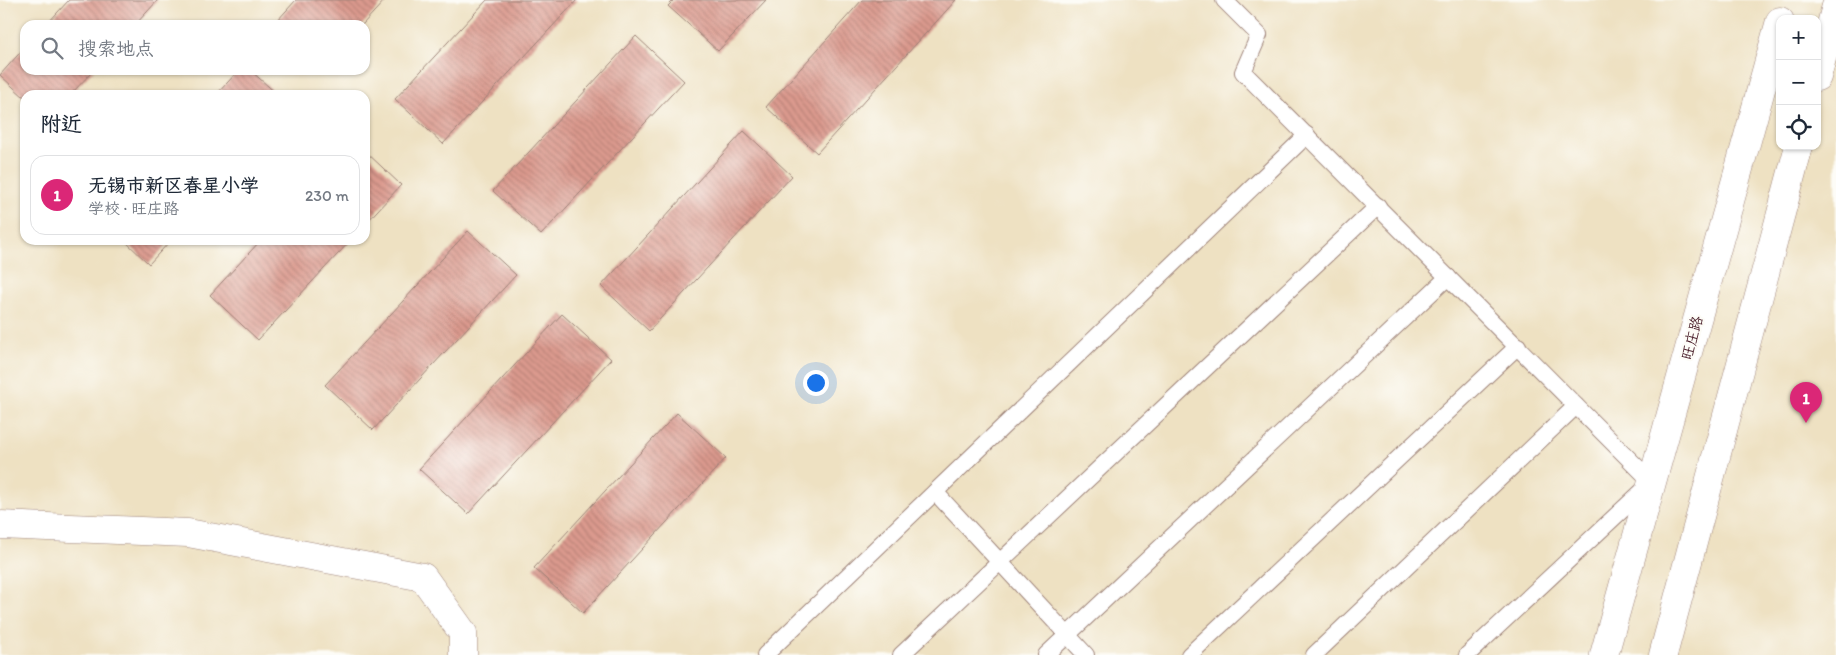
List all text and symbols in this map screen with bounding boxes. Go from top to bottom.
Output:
map controls [1776,15,1821,150]
button: + [1776,15,1821,60]
search box [20,20,370,75]
icon: search [38,34,66,62]
text: 搜索地点 [78,37,154,60]
button: − [1776,60,1821,105]
button: locate [1776,105,1821,150]
text: 附近 [40,111,82,136]
text: 无锡市新区春星小学 [88,174,259,197]
text: 1 [53,186,61,205]
text: 230 m [305,186,349,205]
text: 学校 · 旺庄路 [88,199,179,218]
street label: 旺庄路 [1677,314,1707,362]
your location [803,370,829,396]
pin: 1 [1790,382,1822,423]

